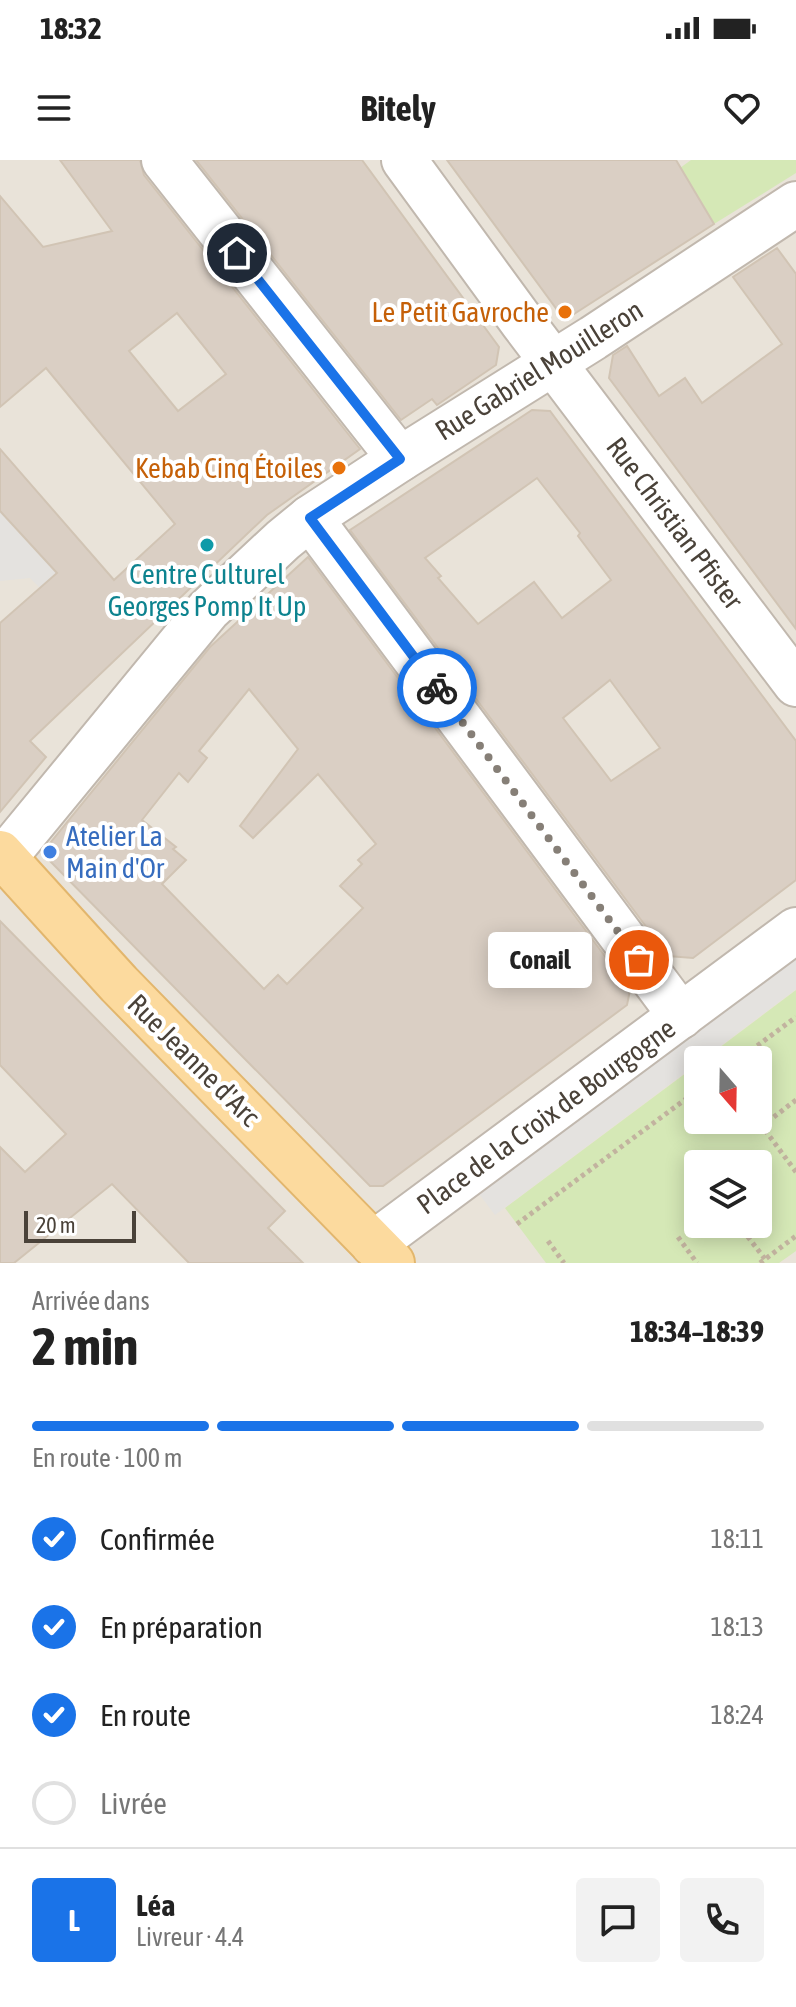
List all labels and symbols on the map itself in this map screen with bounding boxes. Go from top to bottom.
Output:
pin [203,219,271,287]
street label: Rue Gabriel Mouilleron [430,293,648,447]
place label: Le Petit Gavroche [372,296,549,328]
marker: Le Petit Gavroche [556,303,574,321]
street label: Rue Christian Pfister [600,431,750,616]
place label: Kebab Cinq Étoiles [135,452,323,484]
marker: Kebab Cinq Étoiles [330,459,348,477]
marker: Centre Culturel Georges Pomp It Up [198,536,216,554]
place label: Centre Culturel Georges Pomp It Up [108,558,306,622]
courier [397,648,477,728]
place label: Atelier La Main d'Or [66,820,165,884]
marker: Atelier La Main d'Or [41,843,59,861]
pin [605,926,673,994]
callout: Conail [487,932,591,988]
street label: Rue Jeanne d'Arc [122,988,267,1133]
street label: Place de la Croix de Bourgogne [411,1012,681,1220]
north arrow [684,1046,772,1134]
scale bar [24,1207,136,1243]

